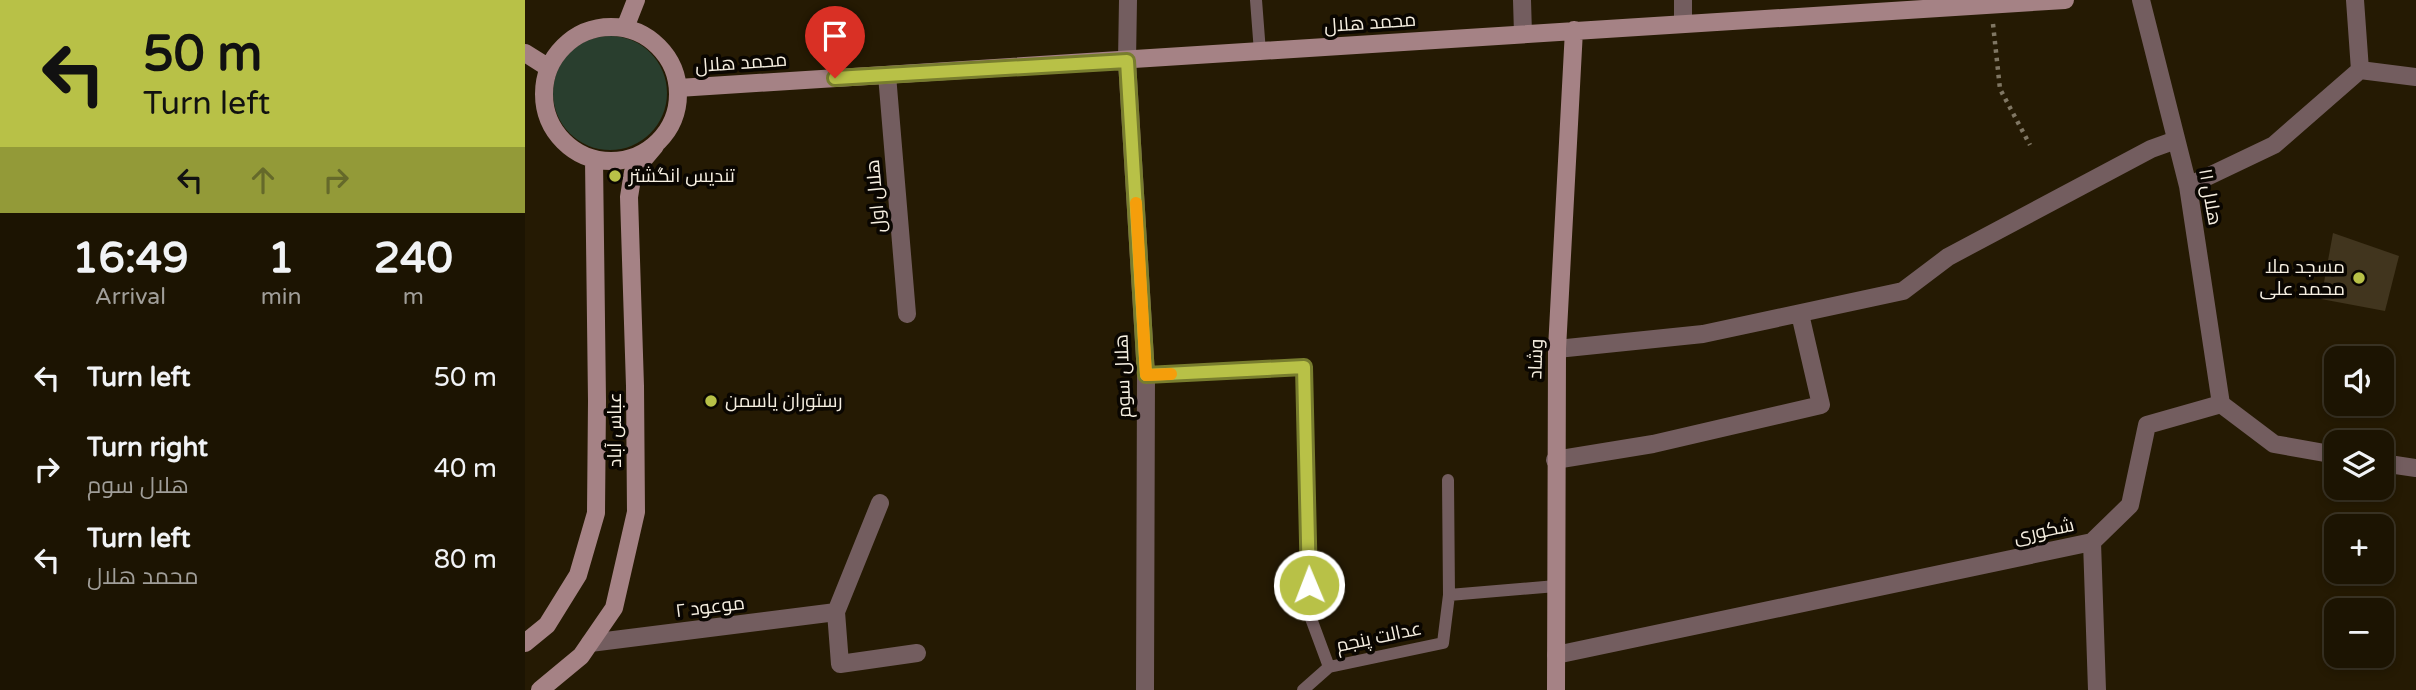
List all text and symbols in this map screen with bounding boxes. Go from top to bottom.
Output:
pin [805,6,865,78]
street label: محمد هلال [1323,9,1417,37]
icon: arrive [816,17,854,55]
text: 50 m [143,25,262,84]
icon: left [28,28,119,119]
street label: محمد هلال [694,49,788,77]
text: Turn left [143,85,270,123]
street label: هلال اول [862,158,890,234]
icon: left [171,161,209,199]
icon: ahead [244,161,282,199]
icon: right [317,161,355,199]
place label: تندیس انگشتر [628,165,735,187]
street label: هلال ۱۱ [2194,167,2226,227]
marker: تندیس انگشتر [607,168,623,184]
text: 16:49 [72,233,189,284]
text: 1 [268,233,294,284]
text: 240 [374,233,453,284]
place label: مسجد ملا محمد علی [2260,256,2345,300]
marker: مسجد ملا محمد علی [2351,270,2367,286]
text: Arrival [95,283,166,311]
text: min [261,283,302,311]
text: m [403,283,424,311]
street label: هلال سوم [1111,334,1137,418]
street label: وشاد [1524,338,1548,380]
map controls [2324,346,2394,668]
button: sound [2324,346,2394,416]
icon: left [28,359,66,397]
text: Turn left [87,362,190,393]
text: 50 m [434,362,497,393]
place label: رستوران یاسمن [725,390,842,412]
street label: عباس آباد [604,392,626,468]
marker: رستوران یاسمن [703,393,719,409]
button: layers [2324,430,2394,500]
text: Turn right [87,432,208,463]
icon: right [28,450,66,488]
text: 40 m [434,453,497,484]
text: هلال سوم [87,472,189,500]
street label: شکوری [2012,514,2076,548]
button: + [2324,514,2394,584]
text: Turn left [87,523,190,554]
icon: left [28,541,66,579]
text: 80 m [434,544,497,575]
position arrow [1272,548,1346,622]
text: محمد هلال [87,563,199,591]
street label: موعود ۲ [674,592,746,622]
button: − [2324,598,2394,668]
street label: عدالت پنجم [1334,617,1424,659]

